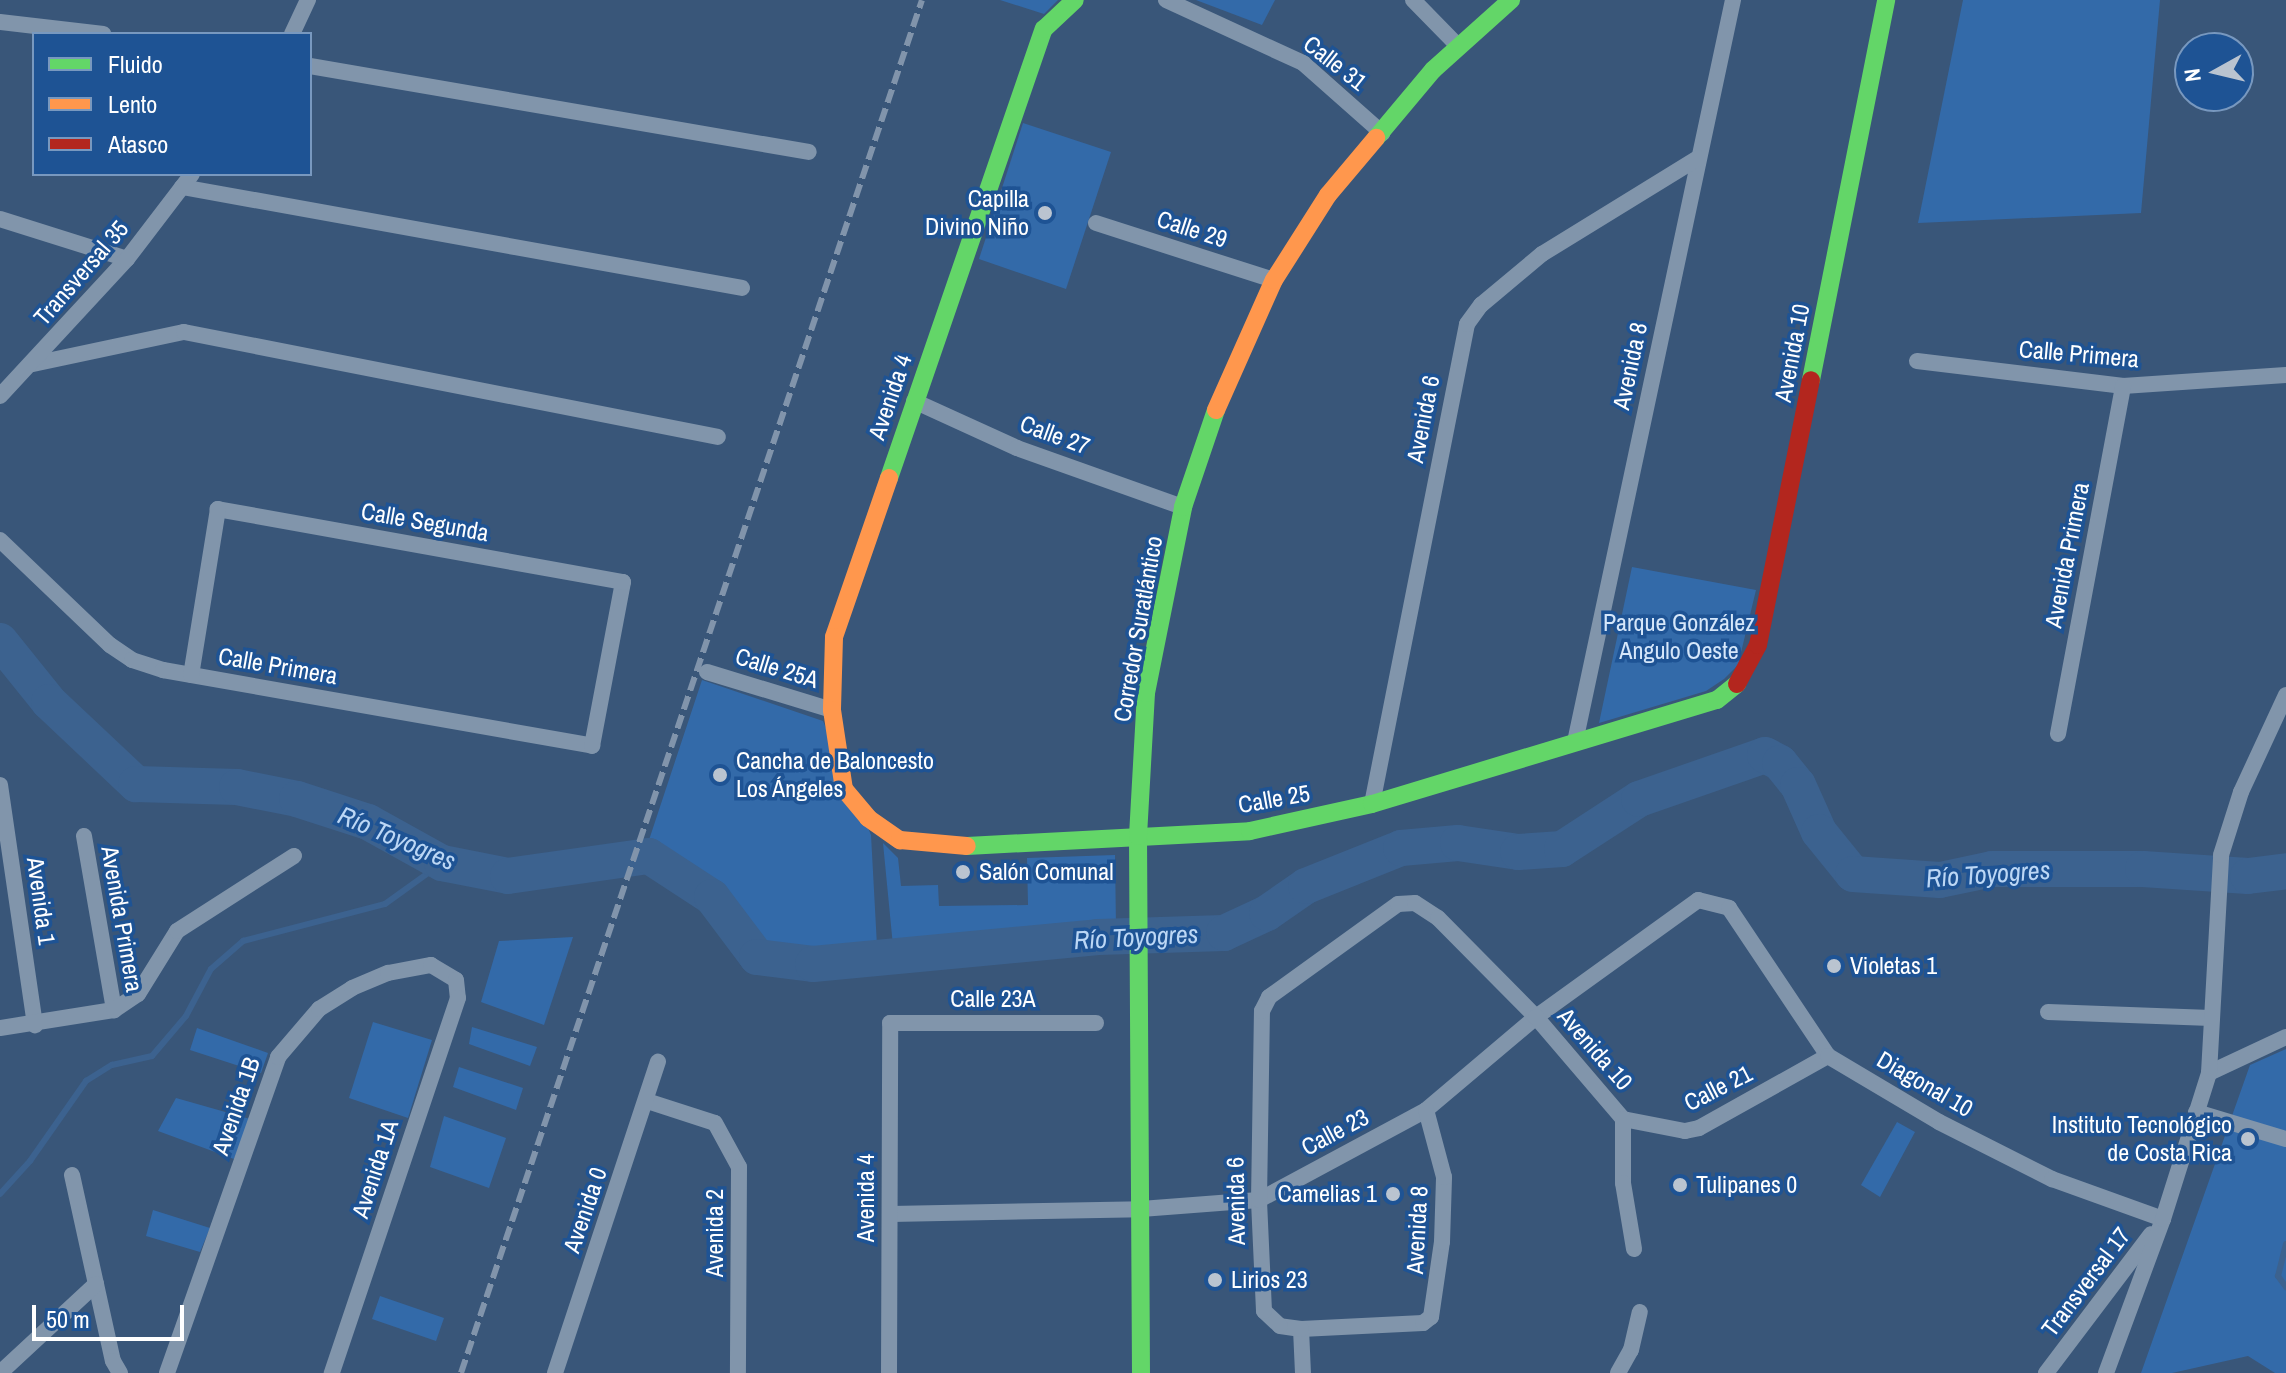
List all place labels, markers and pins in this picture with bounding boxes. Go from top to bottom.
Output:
place label: Capilla Divino Niño [925,185,1029,241]
marker: Capilla Divino Niño [1036,204,1054,222]
place label: Cancha de Baloncesto Los Ángeles [736,747,934,803]
marker: Cancha de Baloncesto Los Ángeles [711,766,729,784]
place label: Salón Comunal [979,858,1114,886]
marker: Salón Comunal [954,863,972,881]
place label: Violetas 1 [1850,952,1937,980]
marker: Violetas 1 [1825,957,1843,975]
place label: Instituto Tecnológico de Costa Rica [2051,1111,2232,1167]
marker: Instituto Tecnológico de Costa Rica [2239,1130,2257,1148]
place label: Tulipanes 0 [1696,1171,1797,1199]
marker: Tulipanes 0 [1671,1176,1689,1194]
place label: Camelias 1 [1277,1180,1377,1208]
marker: Camelias 1 [1384,1185,1402,1203]
place label: Lirios 23 [1231,1266,1308,1294]
marker: Lirios 23 [1206,1271,1224,1289]

